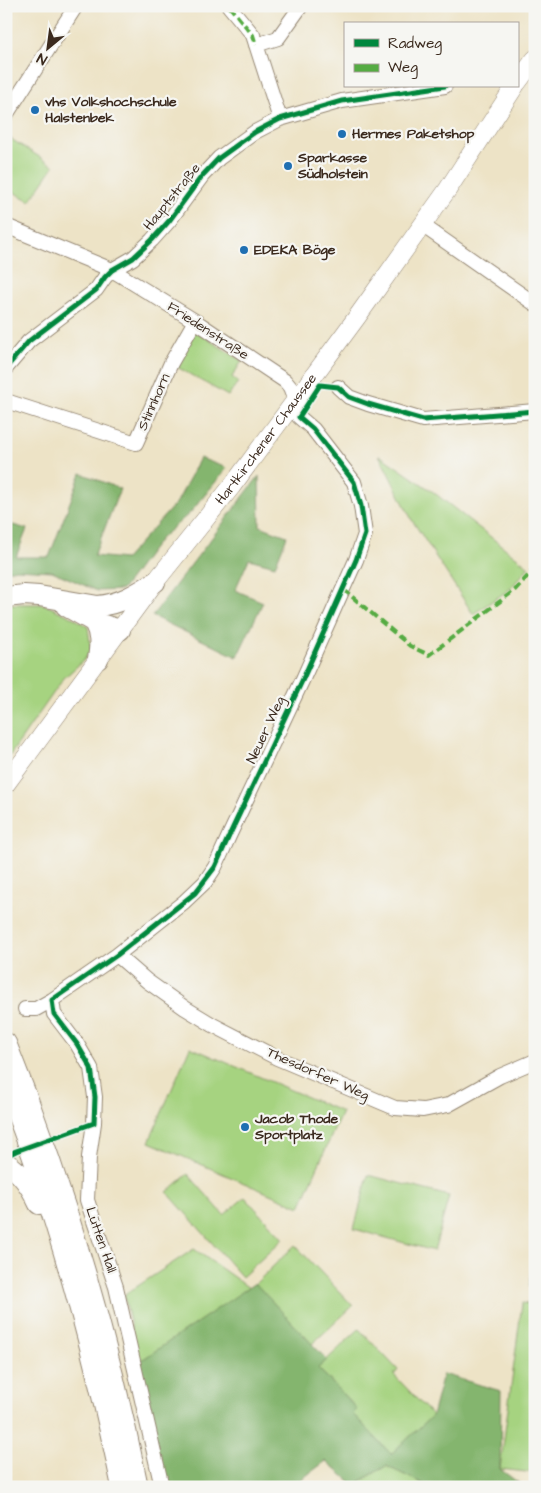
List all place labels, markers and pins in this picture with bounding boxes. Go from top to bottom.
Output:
place label: vhs Volkshochschule Halstenbek [45,92,177,128]
marker: vhs Volkshochschule Halstenbek [29,104,41,116]
place label: Hermes Paketshop [352,124,475,144]
marker: Hermes Paketshop [336,128,348,140]
place label: Sparkasse Südholstein [297,148,368,184]
marker: Sparkasse Südholstein [282,160,294,172]
place label: EDEKA Böge [254,240,336,261]
marker: EDEKA Böge [238,244,250,256]
place label: Jacob Thode Sportplatz [254,1109,338,1145]
marker: Jacob Thode Sportplatz [239,1121,251,1133]

